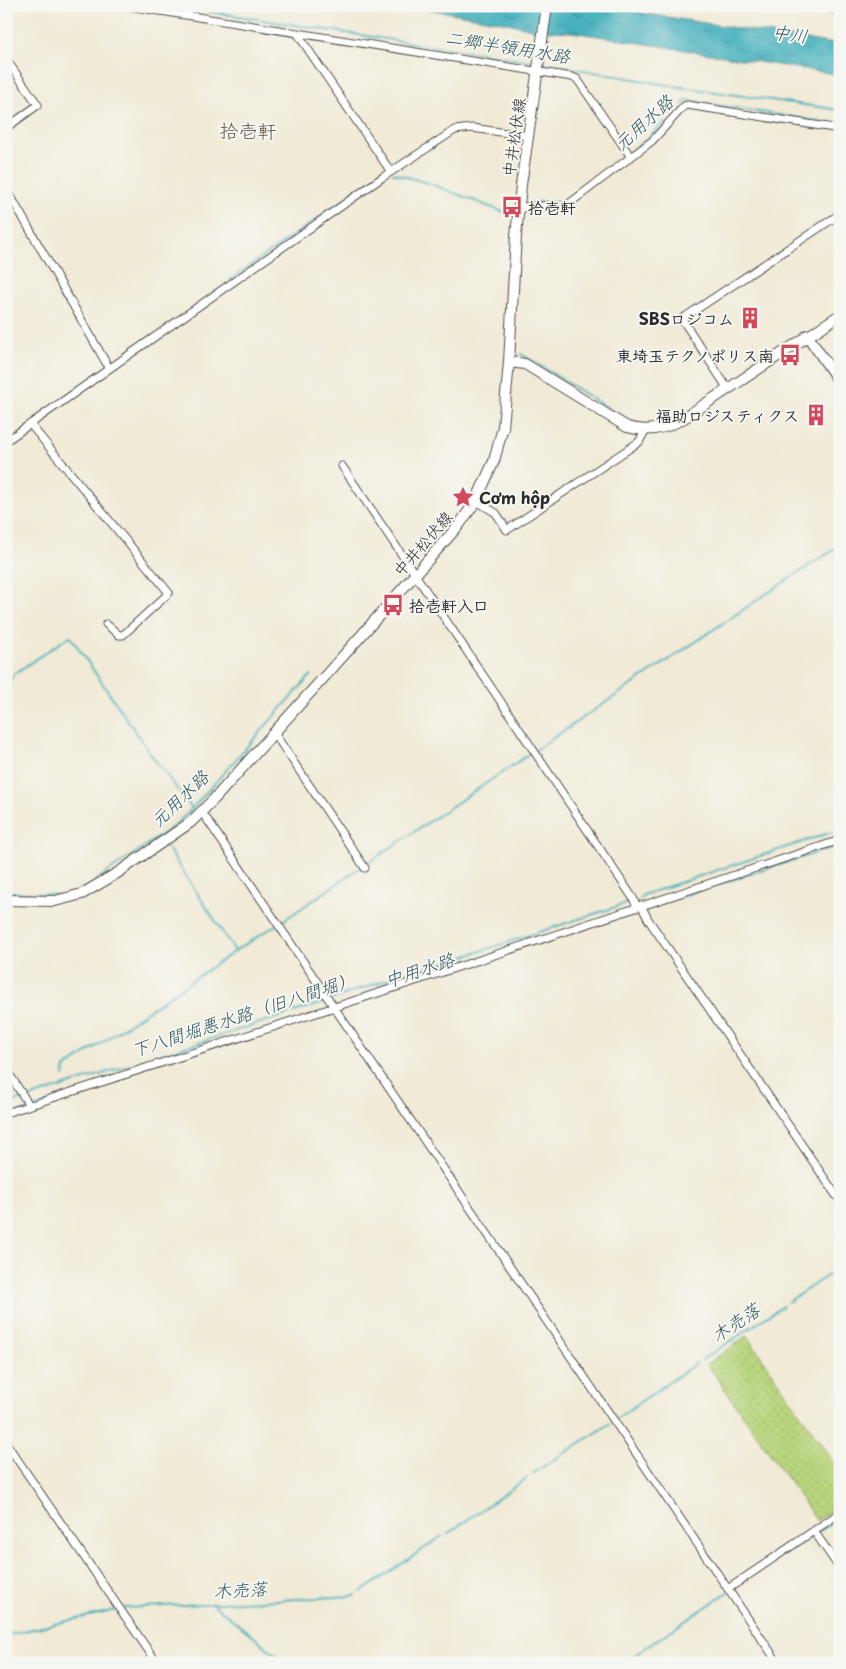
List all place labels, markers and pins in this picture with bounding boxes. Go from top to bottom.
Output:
bus stop icon: 拾壱軒 [499,194,525,220]
place label: 拾壱軒 [528,195,576,219]
building icon: SBSロジコム [737,305,763,331]
place label: SBSロジコム [639,306,734,330]
bus stop icon: 東埼玉テクノポリス南 [777,342,803,368]
place label: 東埼玉テクノポリス南 [616,343,774,367]
building icon: 福助ロジスティクス [803,402,829,428]
place label: 福助ロジスティクス [656,403,799,427]
place icon: Cơm hộp [450,484,476,510]
place label: Cơm hộp [479,485,550,509]
bus stop icon: 拾壱軒入口 [380,592,406,618]
place label: 拾壱軒入口 [409,593,489,617]

